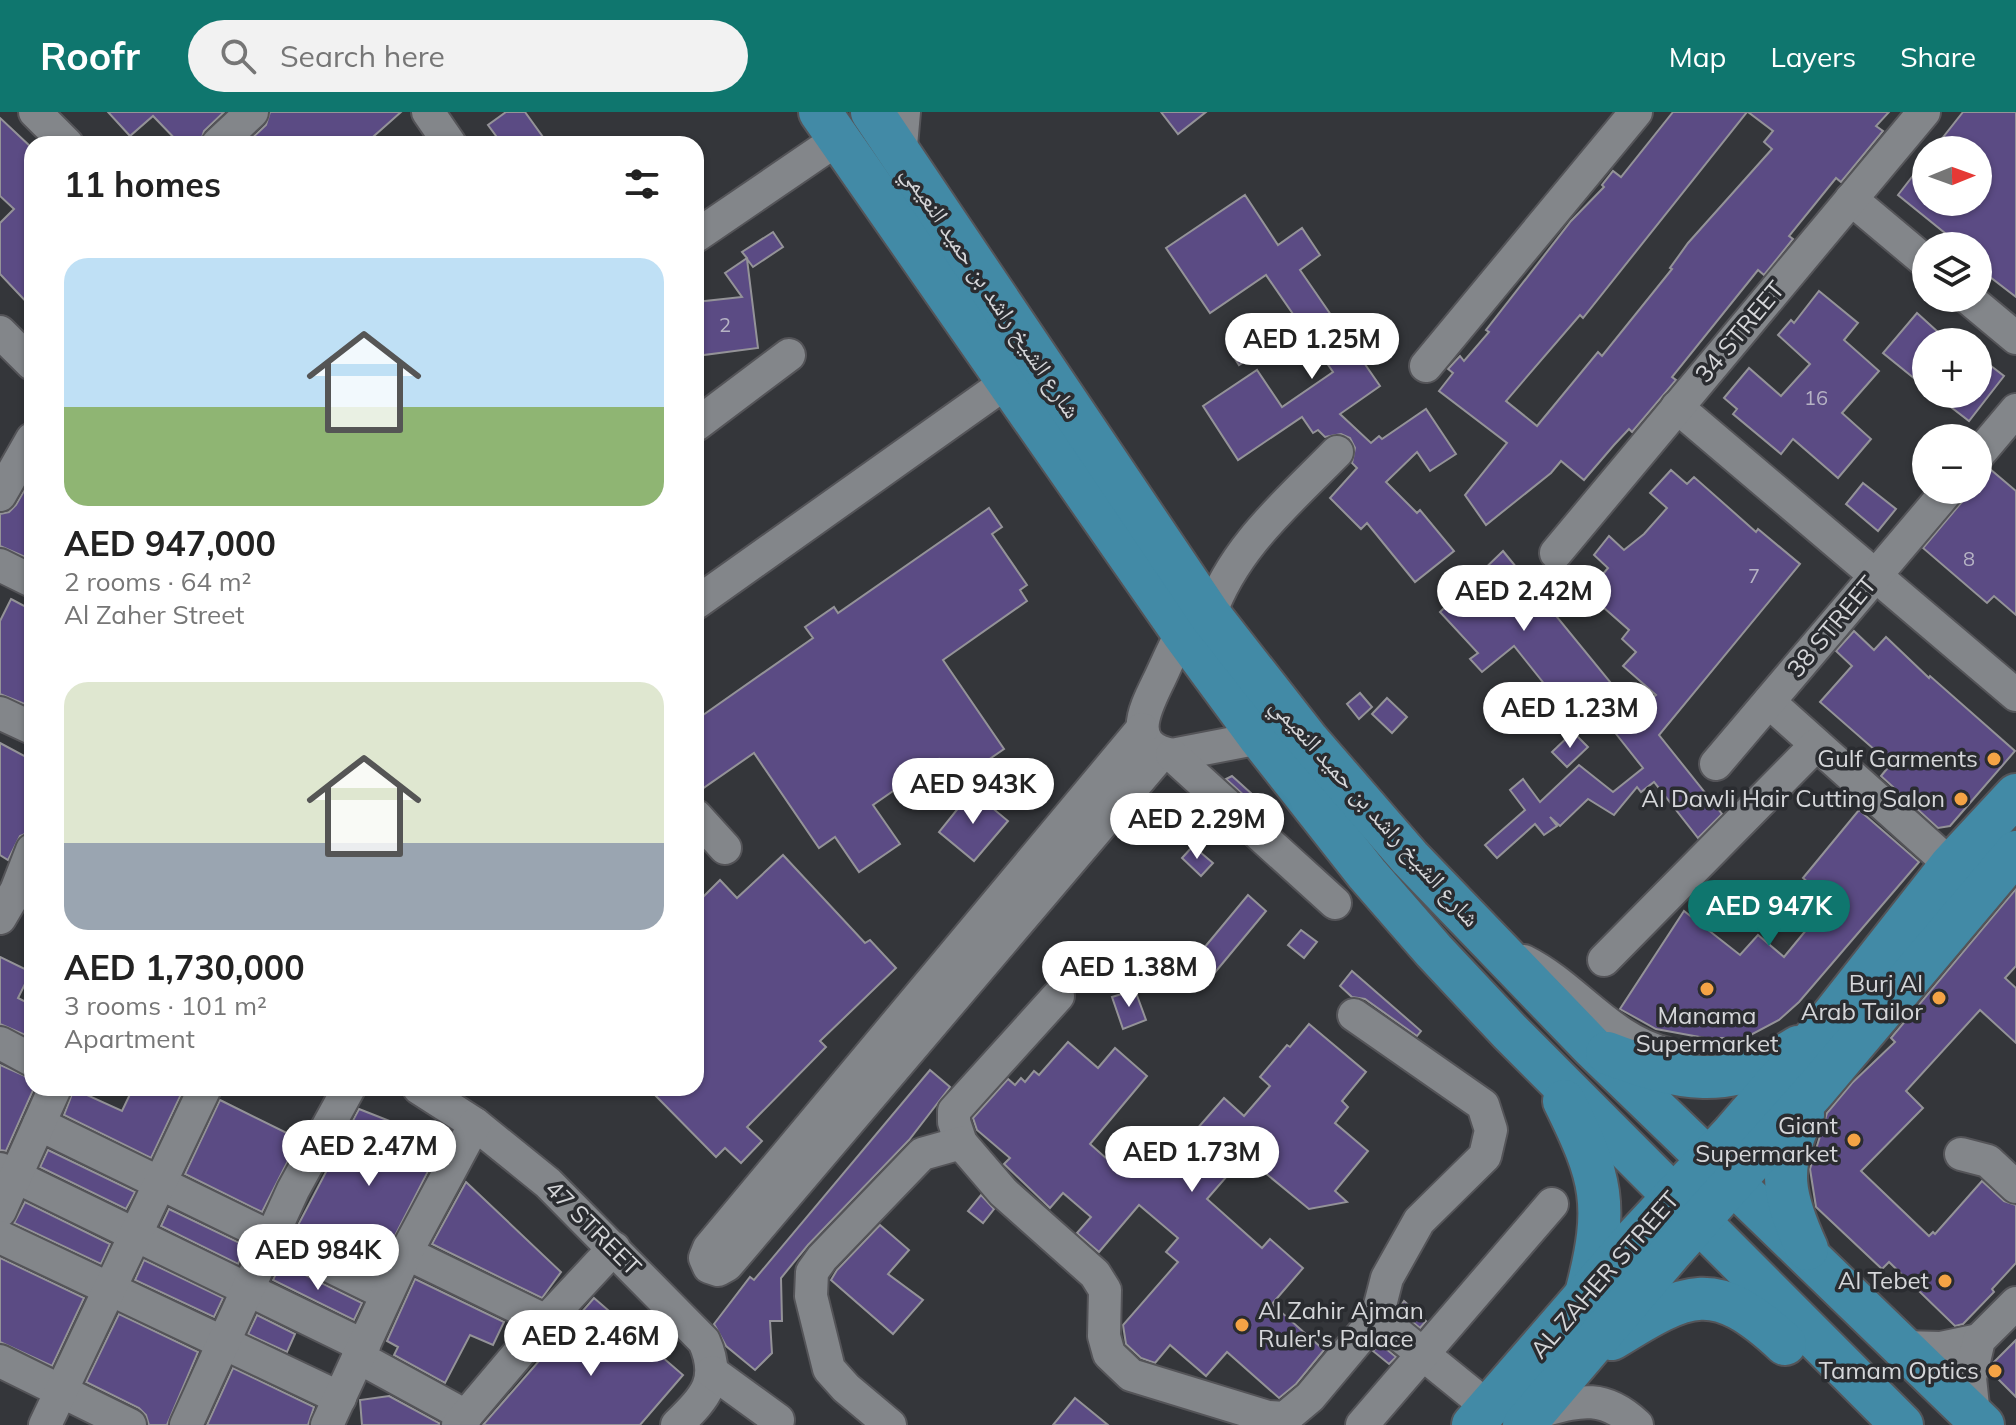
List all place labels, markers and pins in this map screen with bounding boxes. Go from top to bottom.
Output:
pin: AED 1.25M [1220,313,1404,381]
pin: AED 2.42M [1432,565,1616,633]
pin: AED 1.23M [1478,682,1662,750]
place label: Gulf Garments [1817,743,1978,773]
marker: Gulf Garments [1985,750,2003,768]
pin: AED 943K [890,758,1056,826]
place label: Al Dawli Hair Cutting Salon [1641,783,1945,813]
marker: Al Dawli Hair Cutting Salon [1952,790,1970,808]
pin: AED 2.29M [1105,793,1289,861]
pin: AED 947K [1686,880,1852,948]
pin: AED 1.38M [1037,941,1221,1009]
place label: Burj Al Arab Tailor [1801,968,1923,1026]
marker: Manama Supermarket [1698,980,1716,998]
marker: Burj Al Arab Tailor [1930,989,1948,1007]
place label: Manama Supermarket [1636,1000,1778,1058]
place label: Giant Supermarket [1695,1110,1838,1168]
pin: AED 2.47M [277,1120,461,1188]
pin: AED 1.73M [1100,1126,1284,1194]
marker: Giant Supermarket [1845,1131,1863,1149]
pin: AED 984K [235,1224,401,1292]
place label: Al Tebet [1838,1265,1929,1295]
marker: Al Tebet [1936,1272,1954,1290]
place label: Al Zahir Ajman Ruler's Palace [1258,1295,1424,1353]
pin: AED 2.46M [499,1310,683,1378]
marker: Al Zahir Ajman Ruler's Palace [1233,1316,1251,1334]
place label: Tamam Optics [1818,1355,1979,1385]
marker: Tamam Optics [1986,1362,2004,1380]

